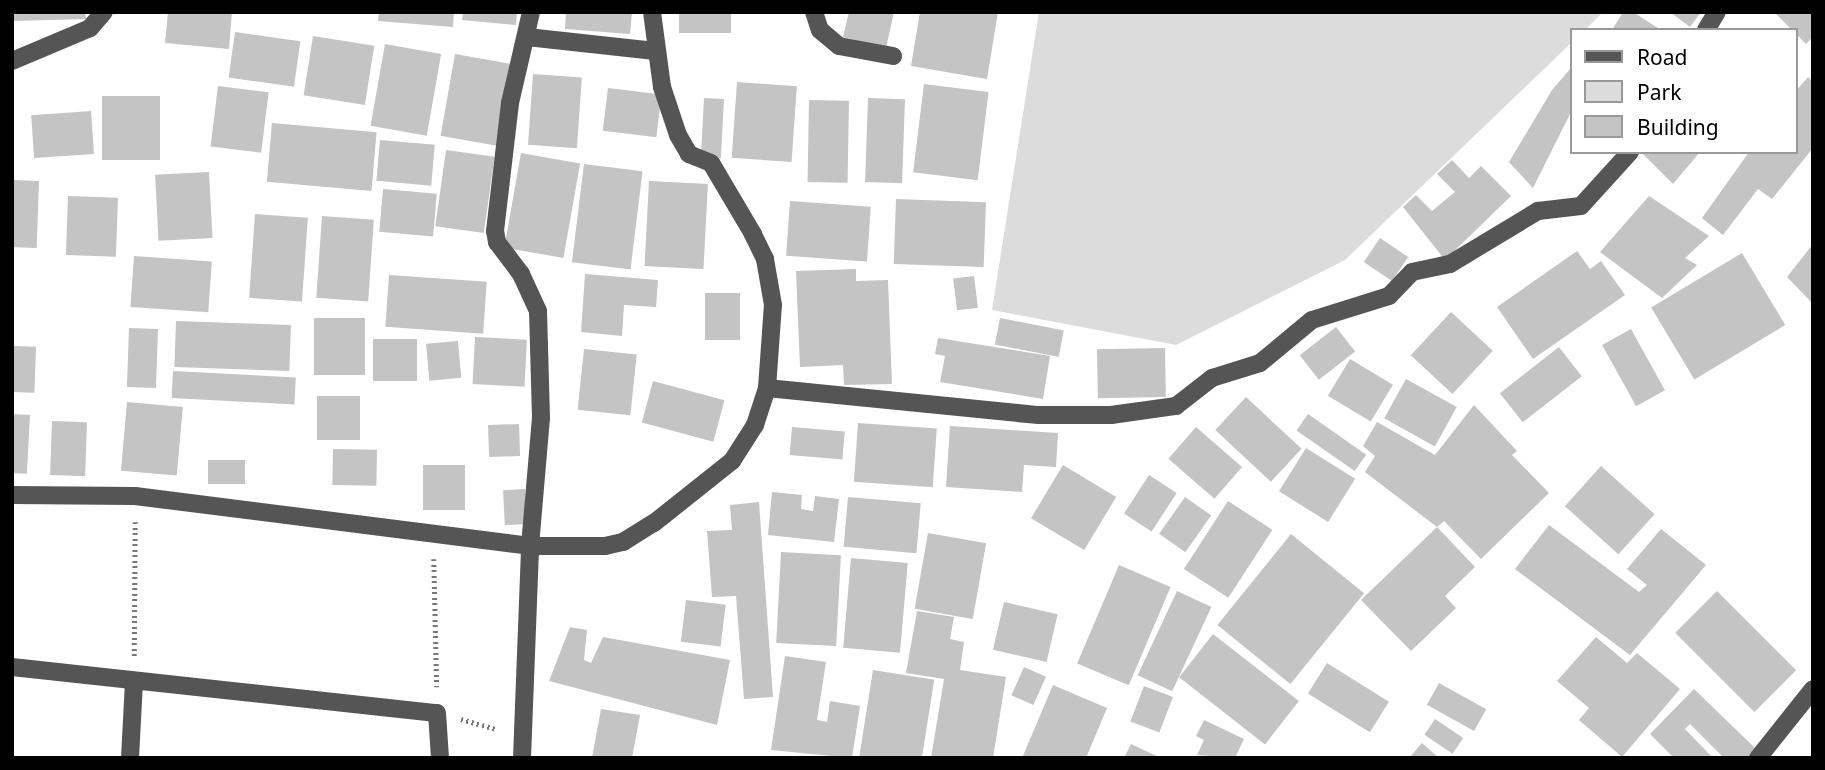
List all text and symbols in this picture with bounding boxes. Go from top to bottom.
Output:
legend [1570,28,1797,154]
text: Road [1637,43,1687,71]
text: Park [1637,78,1681,106]
text: Building [1637,113,1719,141]

